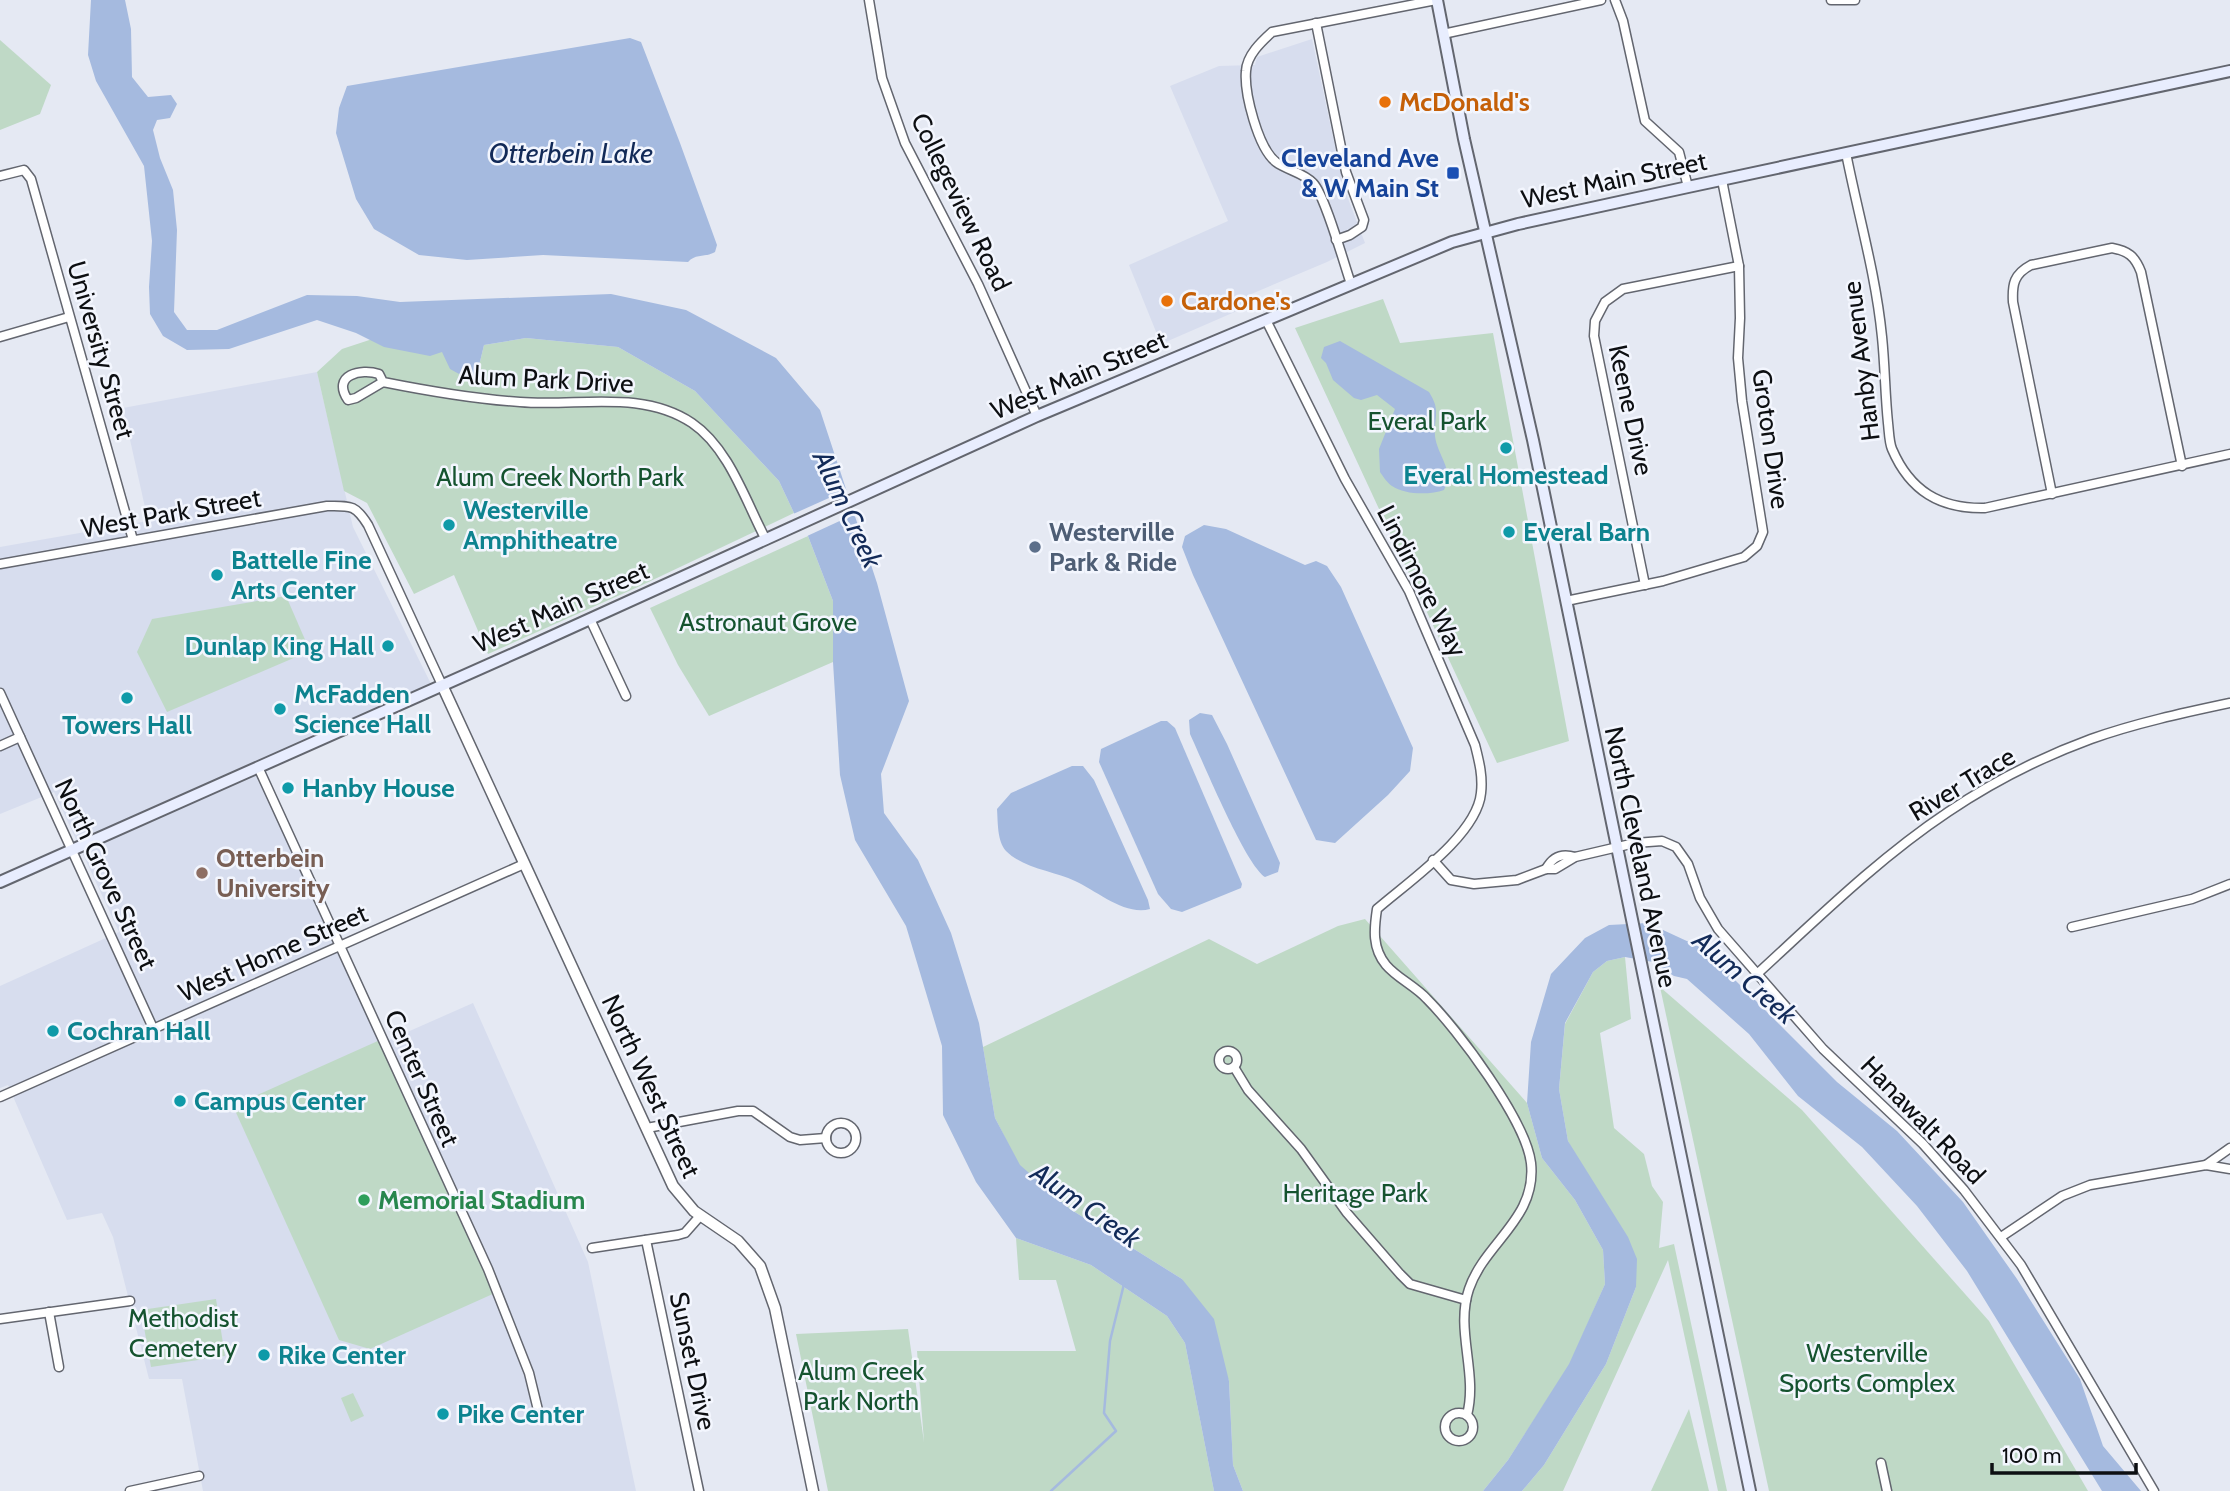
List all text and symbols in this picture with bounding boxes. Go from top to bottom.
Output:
place label: McDonald's [1399,86,1530,118]
marker: McDonald's [1377,94,1393,110]
street label: Collegeview Road [904,108,1018,296]
water label: Otterbein Lake [489,136,653,170]
place label: Cleveland Ave & W Main St [1281,142,1439,204]
street label: West Main Street [1519,145,1710,215]
marker: Cleveland Ave & W Main St [1445,165,1461,181]
street label: University Street [60,257,142,443]
street label: Hanby Avenue [1835,279,1887,443]
place label: Cardone's [1181,285,1291,317]
marker: Cardone's [1159,293,1175,309]
street label: West Main Street [986,323,1172,427]
street label: Keene Drive [1602,342,1660,478]
street label: Alum Park Drive [458,358,634,400]
street label: Groton Drive [1745,367,1797,511]
park label: Everal Park [1367,405,1487,437]
marker: Everal Homestead [1498,440,1514,456]
water label: Alum Creek [805,443,890,574]
place label: Everal Homestead [1403,459,1609,491]
park label: Alum Creek North Park [436,461,684,493]
street label: West Park Street [79,481,264,545]
place label: Westerville Amphitheatre [463,494,617,556]
street label: Lindimore Way [1370,500,1474,662]
place label: Westerville Park & Ride [1049,516,1177,578]
place label: Everal Barn [1523,516,1650,548]
marker: Westerville Amphitheatre [441,517,457,533]
marker: Everal Barn [1501,524,1517,540]
marker: Westerville Park & Ride [1027,539,1043,555]
place label: Battelle Fine Arts Center [231,544,372,606]
street label: West Main Street [468,554,654,660]
marker: Battelle Fine Arts Center [209,567,225,583]
park label: Astronaut Grove [679,606,857,638]
place label: Dunlap King Hall [184,630,374,662]
marker: Dunlap King Hall [380,638,396,654]
place label: McFadden Science Hall [294,678,431,740]
marker: Towers Hall [119,690,135,706]
marker: McFadden Science Hall [272,701,288,717]
place label: Towers Hall [62,709,192,741]
street label: North Cleveland Avenue [1598,724,1684,990]
street label: River Trace [1903,740,2021,828]
place label: Hanby House [302,772,455,804]
street label: North Grove Street [48,773,164,975]
marker: Hanby House [280,780,296,796]
place label: Otterbein University [216,842,330,904]
marker: Otterbein University [194,865,210,881]
street label: West Home Street [174,897,373,1009]
water label: Alum Creek [1685,922,1804,1032]
street label: North West Street [595,989,707,1183]
street label: Center Street [378,1005,466,1151]
place label: Cochran Hall [67,1015,211,1047]
marker: Cochran Hall [45,1023,61,1039]
street label: Hanawalt Road [1854,1049,1992,1191]
place label: Campus Center [194,1085,366,1117]
marker: Campus Center [172,1093,188,1109]
water label: Alum Creek [1023,1154,1148,1256]
park label: Heritage Park [1282,1177,1428,1209]
place label: Memorial Stadium [378,1184,585,1216]
marker: Memorial Stadium [356,1192,372,1208]
street label: Sunset Drive [663,1289,723,1433]
park label: Methodist Cemetery [128,1302,239,1364]
park label: Westerville Sports Complex [1779,1337,1956,1399]
place label: Rike Center [278,1339,406,1371]
marker: Rike Center [256,1347,272,1363]
park label: Alum Creek Park North [798,1355,924,1417]
place label: Pike Center [457,1398,584,1430]
marker: Pike Center [435,1406,451,1422]
scale bar [1992,1432,2136,1476]
text: 100 m [2002,1443,2061,1468]

